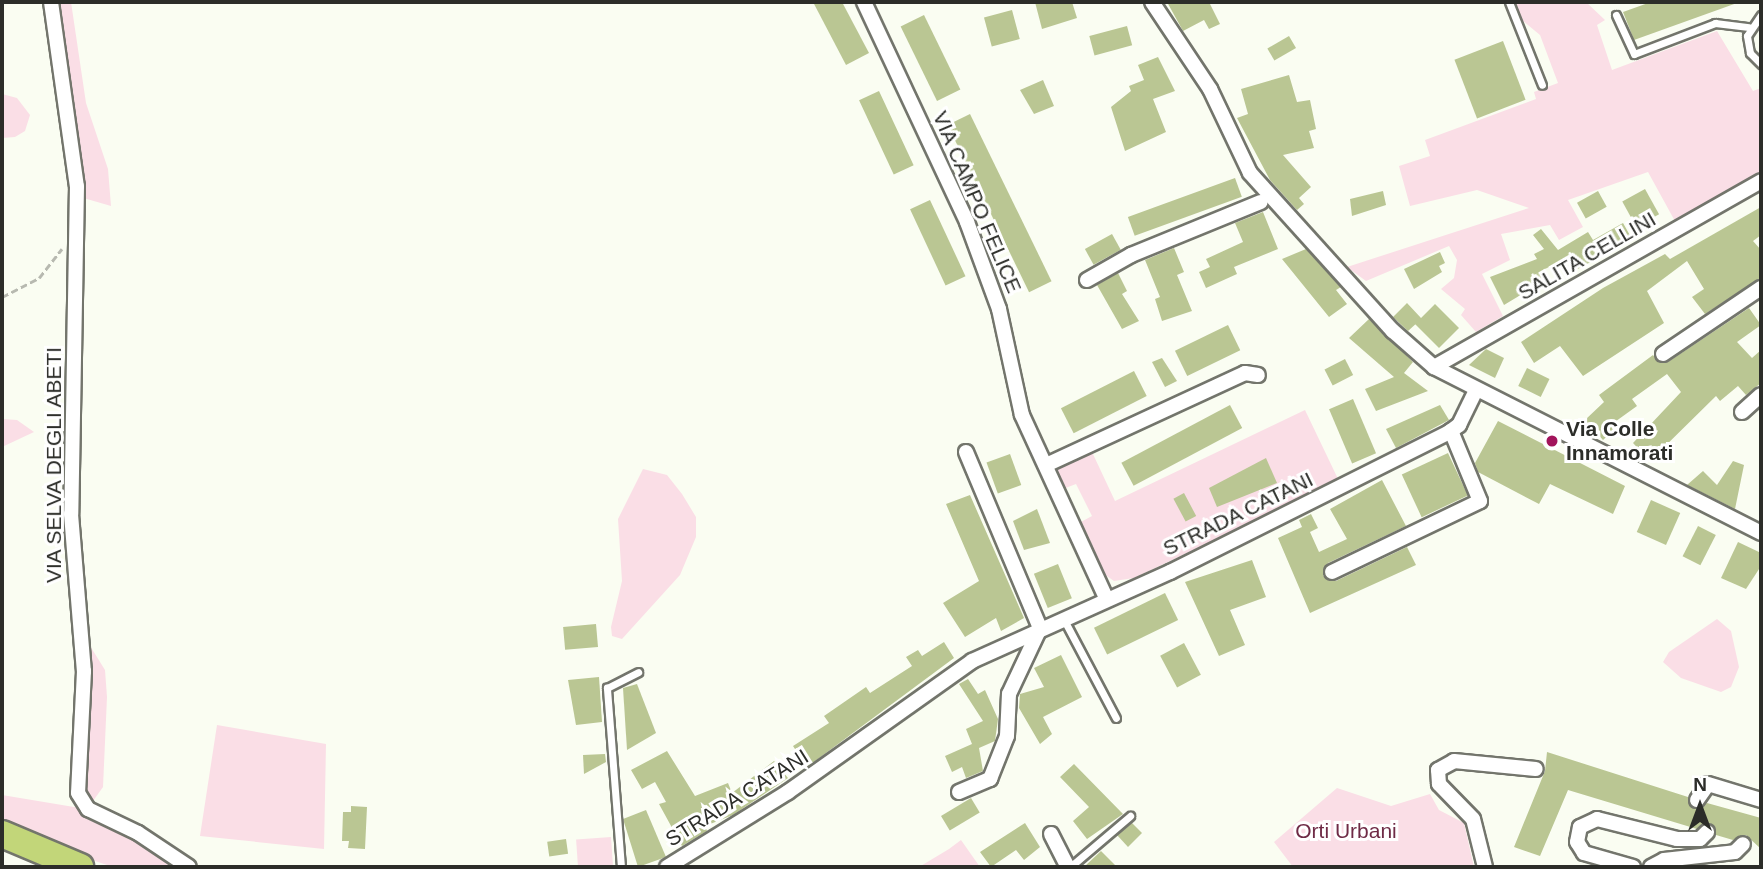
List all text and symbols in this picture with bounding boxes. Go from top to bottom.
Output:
street label: VIA CAMPO FELICE [927,107,1027,297]
street label: SALITA CELLINI [1513,206,1661,306]
street label: VIA SELVA DEGLI ABETI [41,345,67,585]
place label: Via Colle Innamorati [1566,416,1673,466]
marker: Via Colle Innamorati [1544,433,1560,449]
street label: STRADA CATANI [1158,467,1318,561]
street label: STRADA CATANI [660,744,814,852]
north arrow [1665,771,1735,841]
text: N [1693,774,1707,795]
park label: Orti Urbani [1295,818,1397,844]

